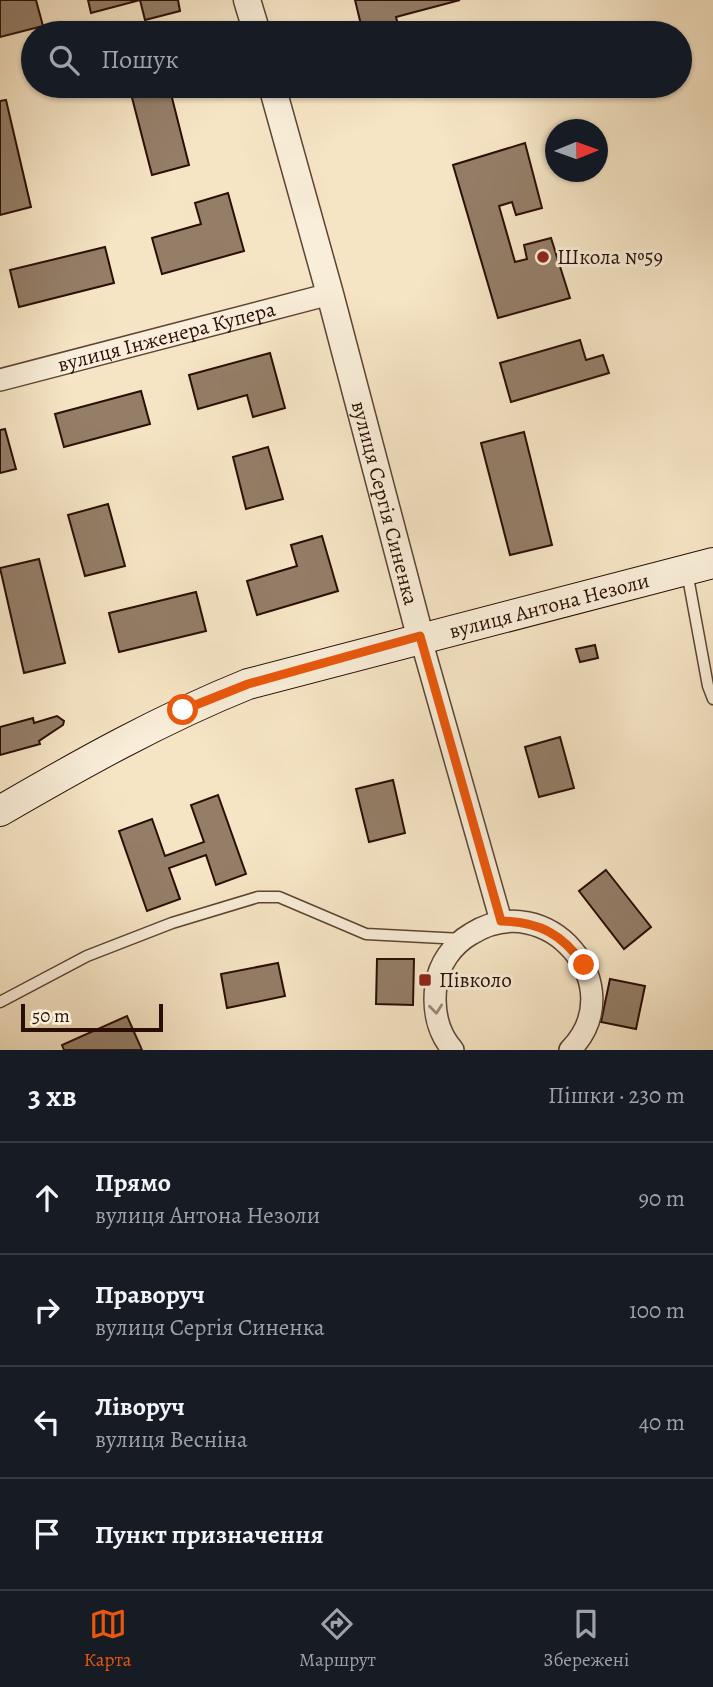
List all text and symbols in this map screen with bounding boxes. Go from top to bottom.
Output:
search box [21,21,692,98]
icon: search [45,41,83,79]
text: Пошук [101,42,179,77]
north arrow [545,119,608,182]
place label: Школа №59 [557,243,663,271]
marker: Школа №59 [535,249,551,265]
street label: вулиця Інженера Купера [54,295,279,378]
street label: вулиця Сергія Синенка [345,398,425,608]
street label: вулиця Антона Незоли [446,566,652,645]
route start [167,694,198,725]
route end [568,949,599,980]
place label: Півколо [439,966,512,994]
marker: Півколо [417,972,433,988]
scale bar [21,1001,163,1033]
text: 50 m [32,1003,70,1029]
one-way arrow [428,1003,443,1015]
text: 3 хв [28,1076,77,1116]
text: Пішки · 230 m [548,1080,685,1111]
text: Прямо [95,1165,171,1200]
icon: ahead [28,1179,66,1217]
text: 90 m [639,1183,685,1214]
text: вулиця Антона Незоли [95,1200,320,1231]
text: Праворуч [95,1277,205,1312]
icon: right [28,1291,66,1329]
text: 100 m [629,1295,685,1326]
text: вулиця Сергія Синенка [95,1312,325,1343]
text: Ліворуч [95,1389,185,1424]
icon: left [28,1403,66,1441]
text: 40 m [639,1407,685,1438]
text: вулиця Весніна [95,1424,248,1455]
icon: arrive [28,1515,66,1553]
text: Пункт призначення [95,1517,324,1552]
tab: Карта [84,1605,132,1673]
tab: Маршрут [299,1605,376,1673]
tab: Збережені [543,1605,629,1673]

